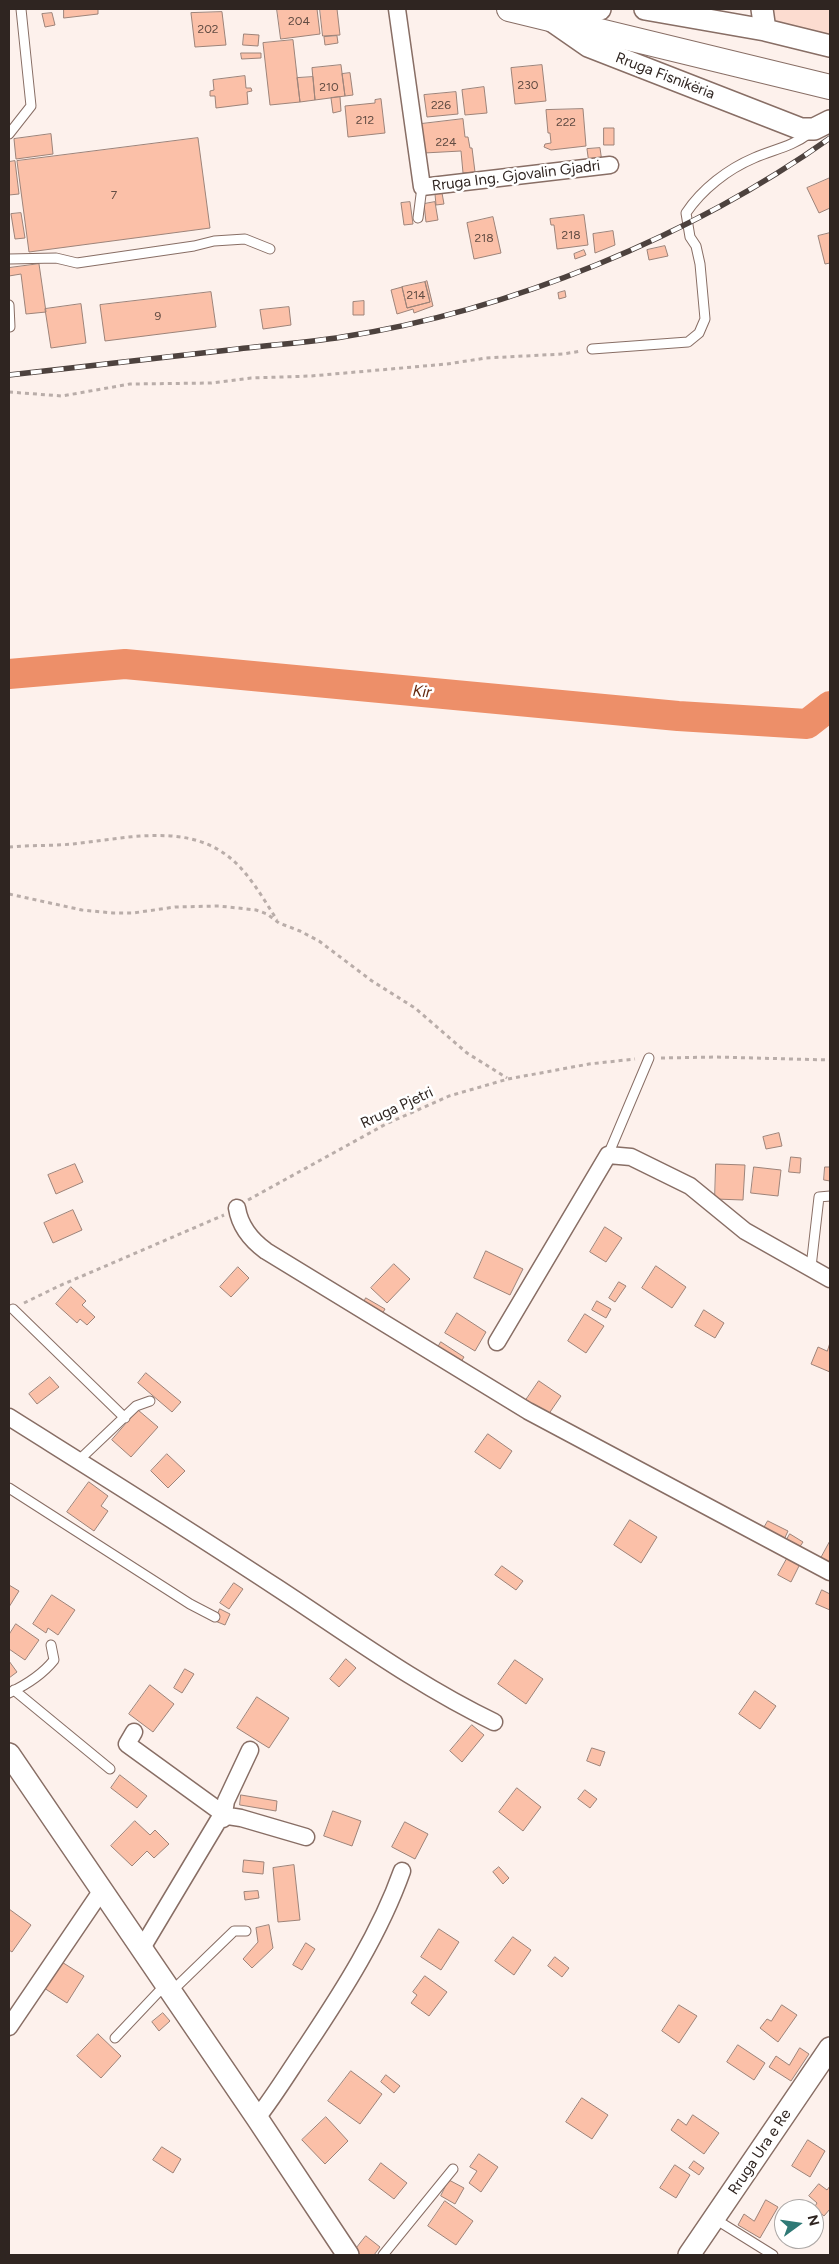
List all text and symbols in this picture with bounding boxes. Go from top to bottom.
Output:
house number: 204 [288,14,310,28]
house number: 202 [197,22,219,36]
street label: Rruga Fisnikëria [613,49,717,103]
house number: 230 [518,78,538,92]
house number: 210 [319,80,339,94]
house number: 226 [431,98,451,112]
house number: 212 [356,113,374,127]
house number: 222 [556,115,576,129]
house number: 224 [436,135,456,149]
street label: Rruga Ing. Gjovalin Gjadri [431,157,601,195]
house number: 7 [111,188,117,202]
house number: 218 [561,228,581,242]
house number: 218 [474,231,494,245]
house number: 214 [406,288,426,302]
house number: 9 [155,309,161,323]
water label: Kir [412,682,432,702]
street label: Rruga Pjetri [358,1083,436,1133]
street label: Rruga Ura e Re [725,2106,795,2198]
north arrow [774,2199,824,2249]
text: N [804,2213,823,2228]

